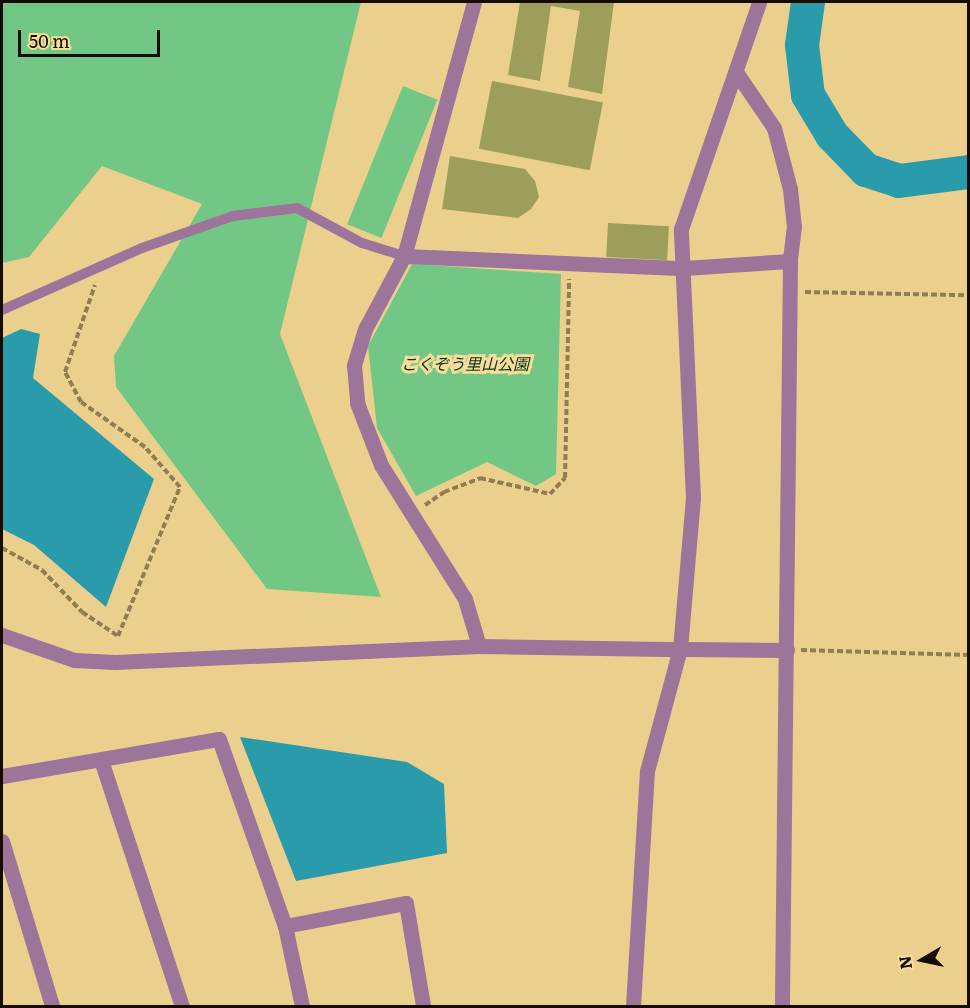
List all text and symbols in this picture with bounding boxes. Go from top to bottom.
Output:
scale bar [21,18,164,56]
text: 50 m [29,27,70,54]
park label: こくぞう里山公園 [401,353,529,373]
north arrow [892,930,952,990]
text: N [891,954,917,971]

